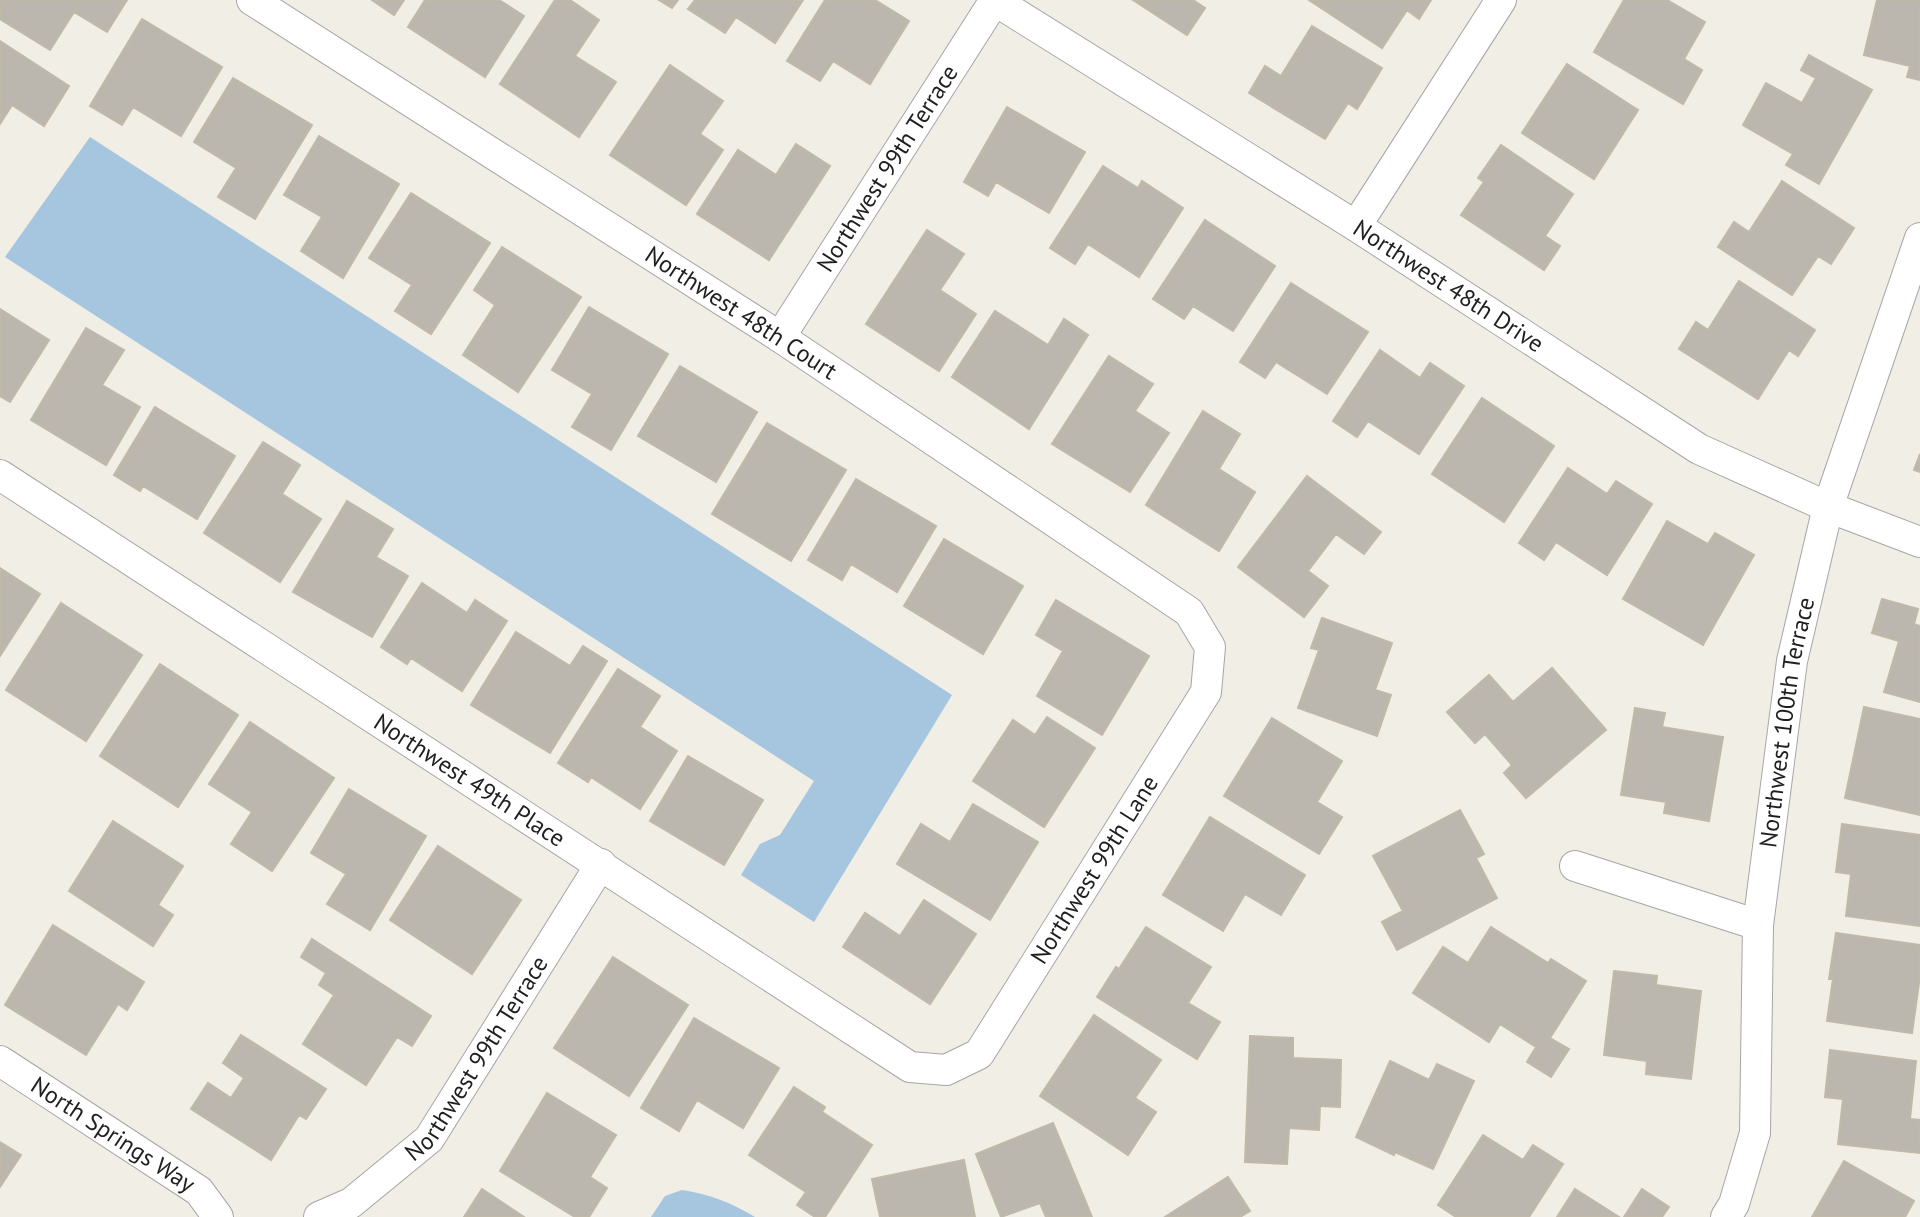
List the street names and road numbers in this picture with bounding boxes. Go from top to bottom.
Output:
street label: Northwest 99th Terrace [810,59,965,278]
street label: Northwest 48th Drive [1348,212,1550,359]
street label: Northwest 48th Court [639,239,843,386]
street label: Northwest 100th Terrace [1752,594,1821,849]
street label: Northwest 49th Place [368,706,571,854]
street label: Northwest 99th Lane [1024,769,1165,969]
street label: Northwest 99th Terrace [398,950,555,1168]
street label: North Springs Way [25,1069,201,1199]

